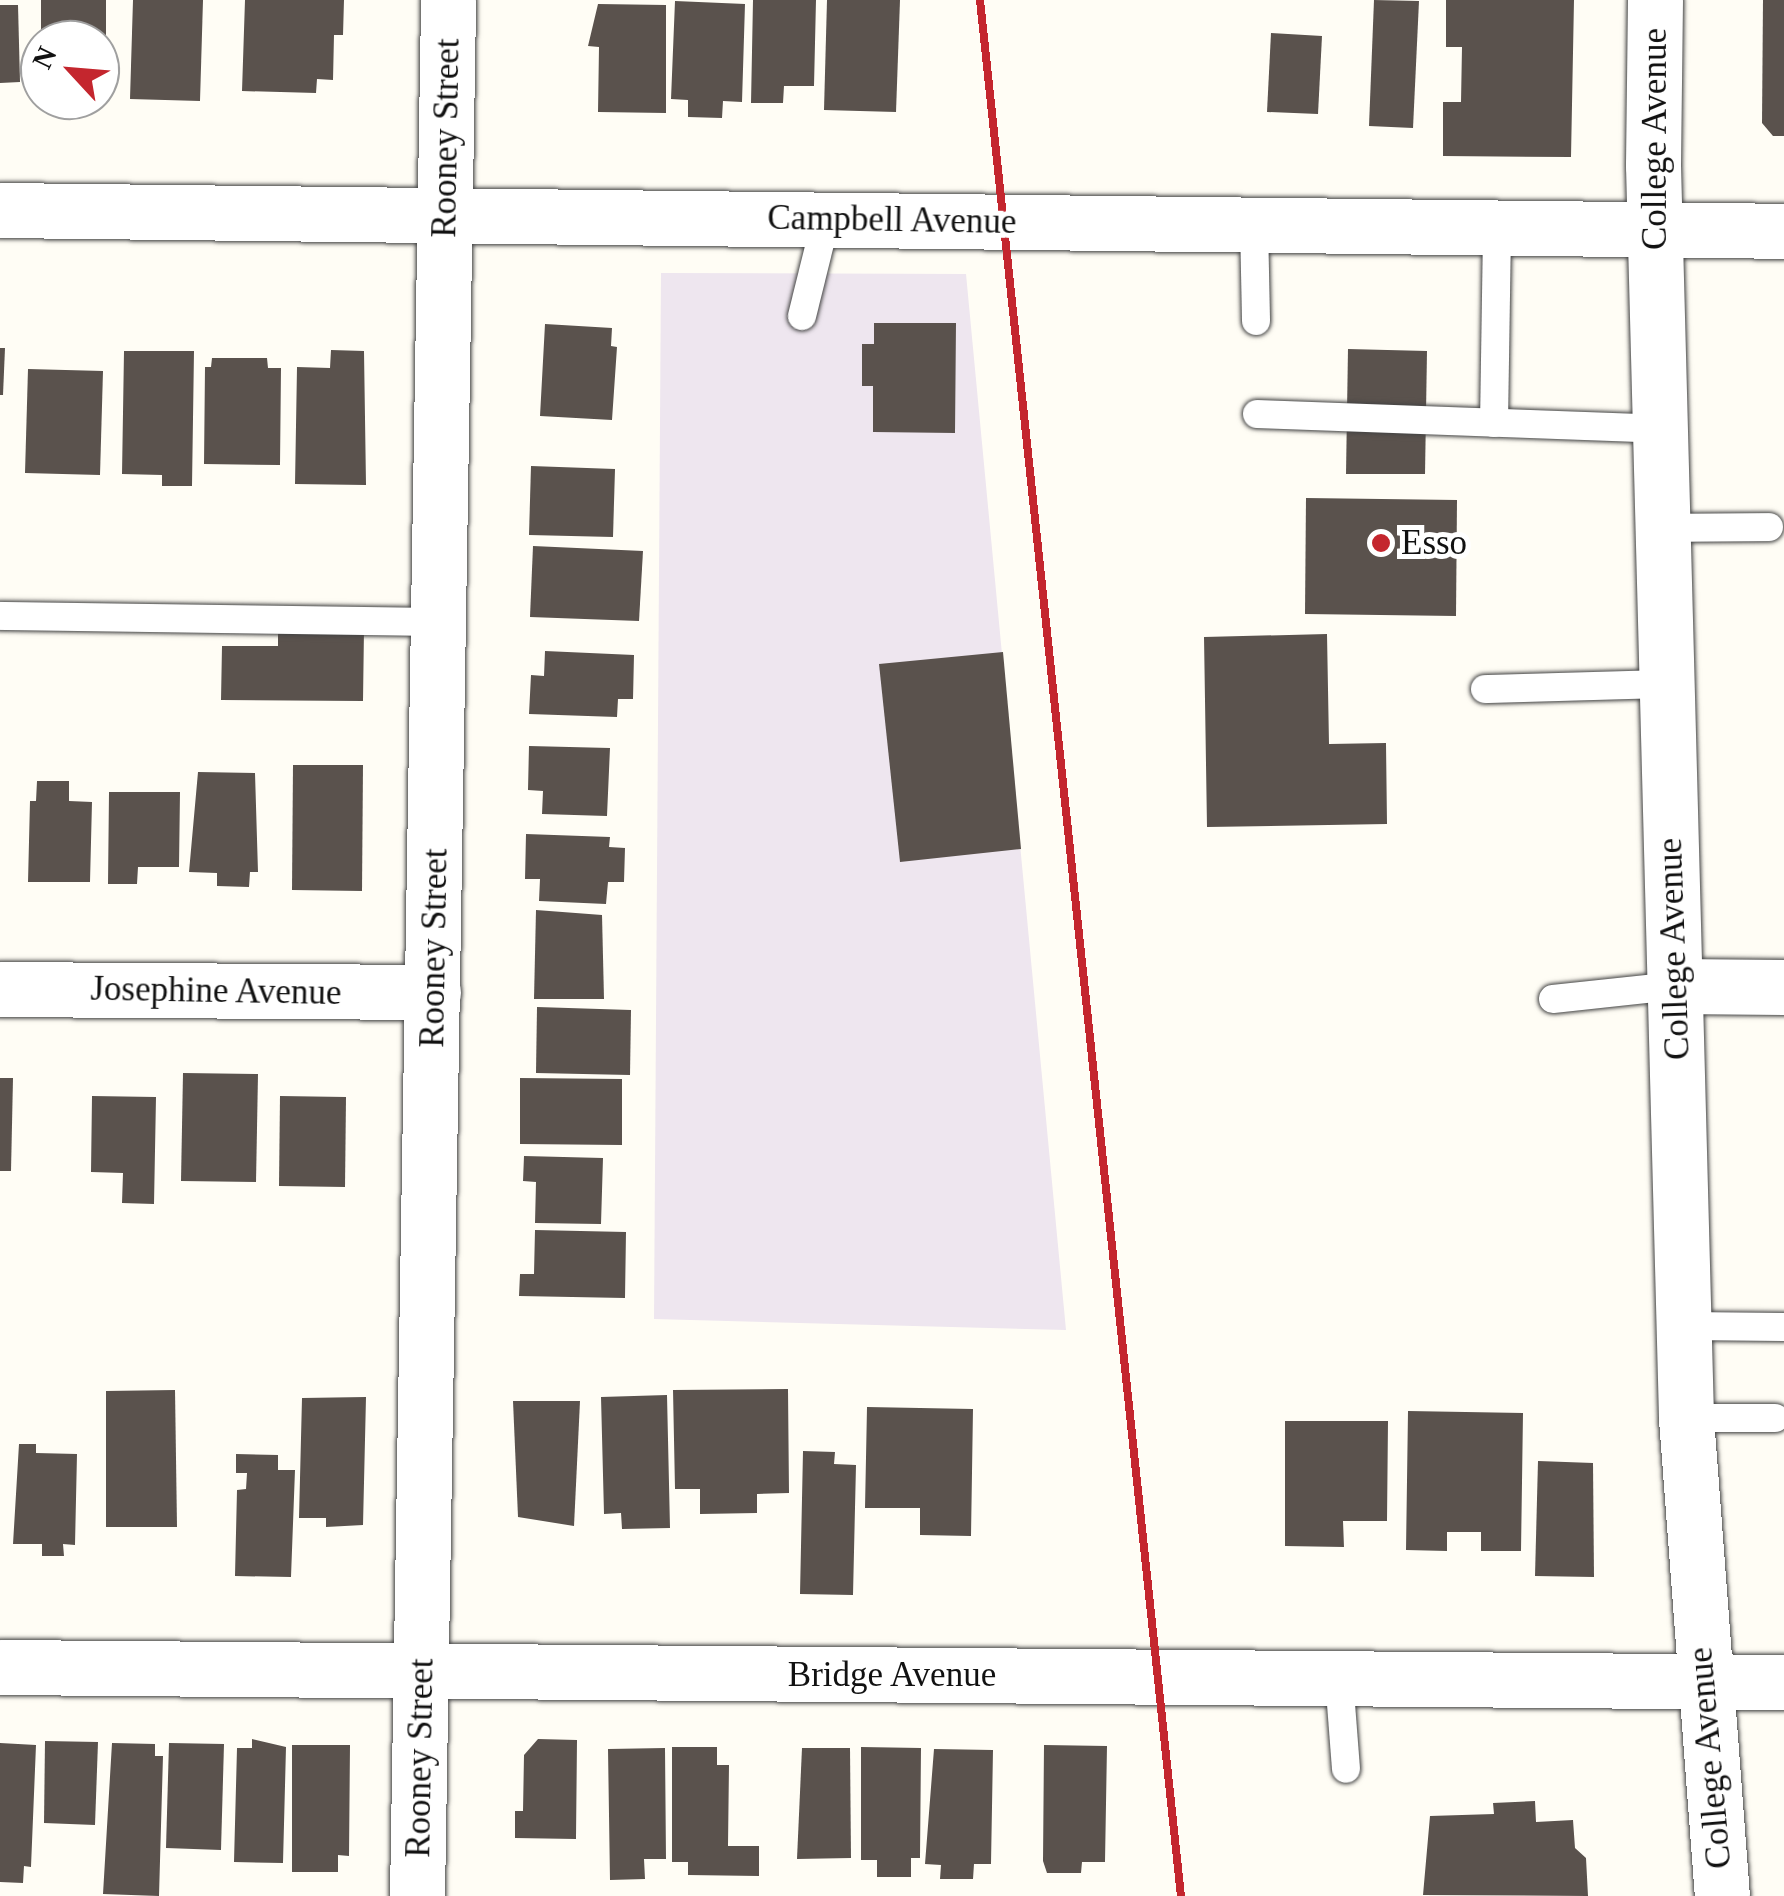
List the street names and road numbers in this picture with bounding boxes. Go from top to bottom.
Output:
street label: College Avenue [1634,27,1676,251]
street label: Rooney Street [423,38,469,238]
street label: Campbell Avenue [766,197,1018,243]
street label: College Avenue [1649,836,1699,1062]
street label: Rooney Street [411,848,457,1048]
street label: Josephine Avenue [89,968,343,1014]
street label: College Avenue [1679,1645,1741,1871]
street label: Bridge Avenue [787,1654,997,1696]
street label: Rooney Street [397,1658,443,1858]

